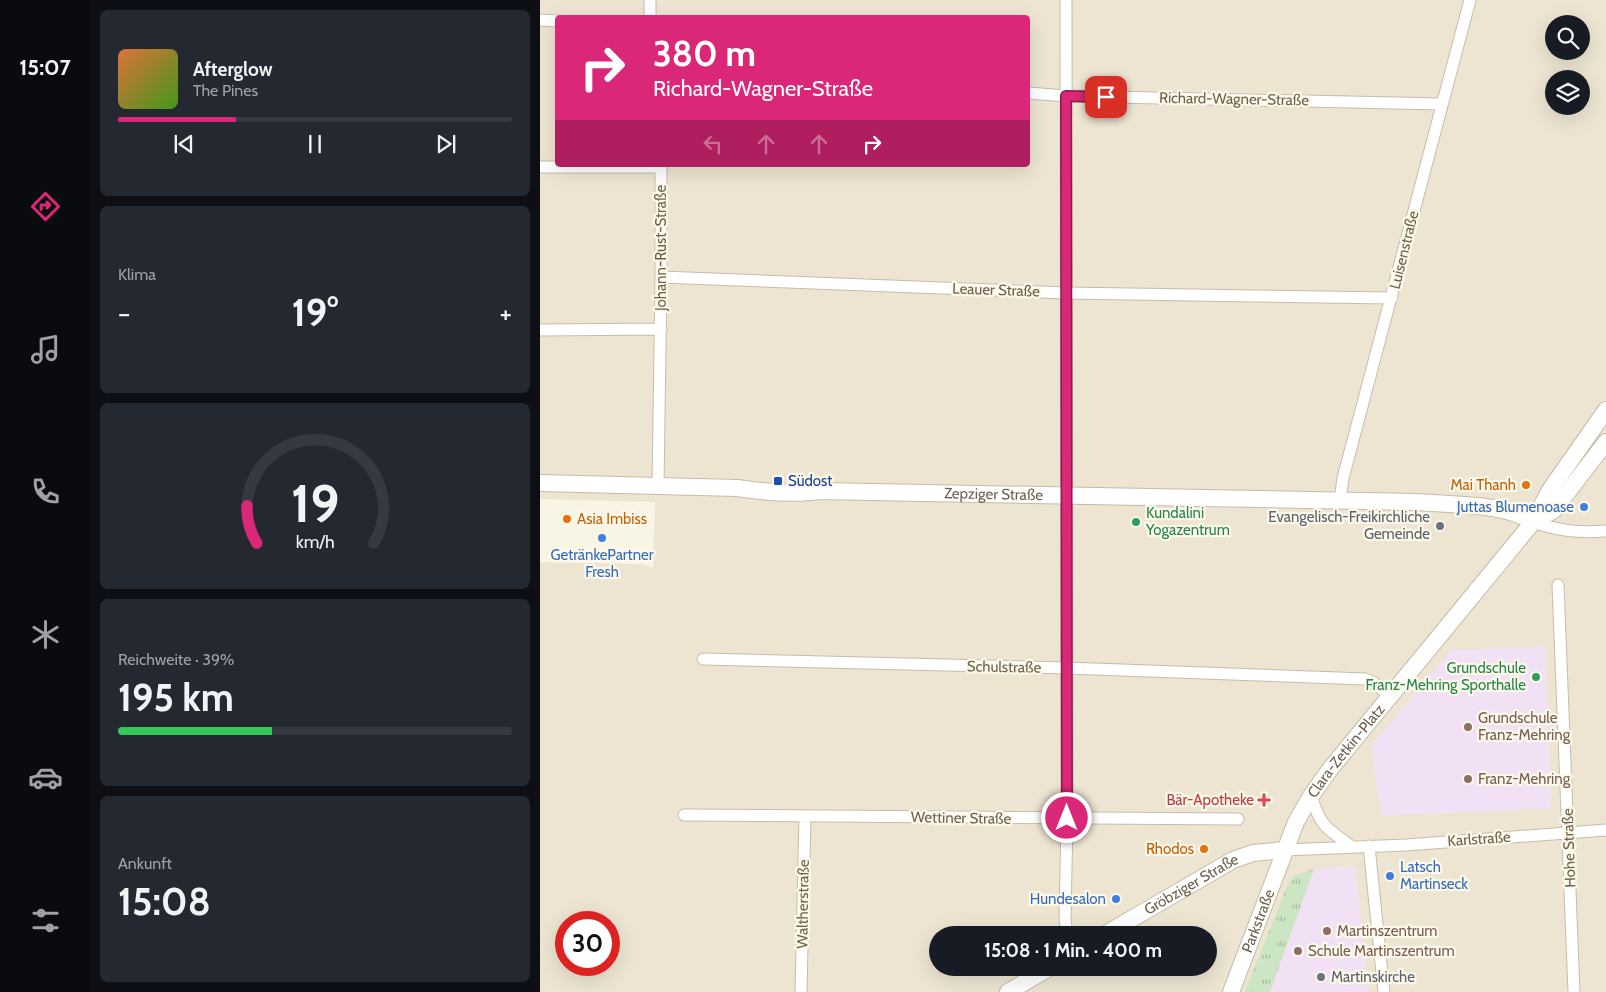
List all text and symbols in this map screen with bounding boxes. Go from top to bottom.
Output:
map controls [1545,15,1590,115]
button: search [1545,15,1590,60]
text: 380 m [653,32,756,75]
icon: right [570,35,635,100]
text: 15:07 [19,54,71,81]
text: Afterglow [193,58,273,81]
button: layers [1545,70,1590,115]
text: Richard-Wagner-Straße [653,75,873,102]
pin [1085,76,1127,118]
text: The Pines [193,81,258,100]
icon: arrive [1092,83,1120,111]
street label: Richard-Wagner-Straße [1159,89,1309,109]
icon: previous [170,130,198,158]
icon: pause [301,130,329,158]
icon: next [432,130,460,158]
icon: left [699,130,727,158]
icon: ahead [752,130,780,158]
icon: ahead [805,130,833,158]
icon: right [858,130,886,158]
street label: Johann-Rust-Straße [652,185,670,312]
icon: directions [28,189,63,224]
street label: Luisenstraße [1386,209,1422,291]
text: Klima [118,265,156,284]
street label: Leauer Straße [952,279,1040,301]
text: 19° [292,289,338,336]
text: − [118,296,130,330]
text: + [500,296,512,330]
icon: music [28,332,63,367]
text: 19 [291,472,339,535]
place label: Südost [788,472,832,490]
icon: phone [28,474,63,509]
marker: Südost [772,475,784,487]
place label: Mai Thanh [1450,476,1516,494]
marker: Mai Thanh [1520,479,1532,491]
street label: Zepziger Straße [944,484,1044,504]
place label: Juttas Blumenoase [1456,498,1574,516]
marker: Juttas Blumenoase [1578,501,1590,513]
place label: Kundalini Yogazentrum [1145,504,1230,539]
place label: Evangelisch-Freikirchliche Gemeinde [1268,508,1430,543]
place label: Asia Imbiss [577,510,647,528]
marker: Asia Imbiss [561,513,573,525]
marker: Kundalini Yogazentrum [1130,516,1142,528]
marker: Evangelisch-Freikirchliche Gemeinde [1434,520,1446,532]
text: km/h [295,531,335,552]
marker: GetränkePartner Fresh [596,532,608,544]
place label: GetränkePartner Fresh [551,546,654,581]
icon: climate [28,617,63,652]
text: Reichweite · 39% [118,650,235,669]
street label: Schulstraße [967,657,1042,677]
place label: Grundschule Franz-Mehring Sporthalle [1365,659,1526,694]
marker: Grundschule Franz-Mehring Sporthalle [1530,671,1542,683]
text: 195 km [118,674,234,721]
street label: Clara-Zetkin-Platz [1304,701,1389,801]
place label: Grundschule Franz-Mehring [1478,709,1571,744]
marker: Grundschule Franz-Mehring [1462,721,1474,733]
icon: car [28,760,63,795]
place label: Franz-Mehring [1478,770,1571,788]
marker: Franz-Mehring [1462,773,1474,785]
position arrow [1040,791,1092,843]
place label: Bär-Apotheke [1166,791,1254,809]
marker: Bär-Apotheke [1258,794,1270,806]
street label: Wettiner Straße [911,808,1012,828]
street label: Hohe Straße [1559,808,1579,888]
street label: Karlstraße [1447,828,1512,850]
place label: Rhodos [1146,840,1194,858]
marker: Rhodos [1198,843,1210,855]
street label: Gröbziger Straße [1141,850,1241,919]
text: Ankunft [118,854,172,873]
place label: Latsch Martinseck [1400,858,1468,893]
street label: Waltherstraße [793,859,813,949]
marker: Latsch Martinseck [1384,870,1396,882]
text: 15:08 [118,878,211,925]
street label: Parkstraße [1238,886,1279,955]
place label: Hundesalon [1030,890,1106,908]
marker: Hundesalon [1110,893,1122,905]
icon: filters [28,903,63,938]
speed limit sign: 30 [555,911,620,976]
place label: Martinszentrum [1337,922,1438,940]
marker: Martinszentrum [1321,925,1333,937]
text: 15:08 · 1 Min. · 400 m [984,939,1162,962]
place label: Schule Martinszentrum [1308,942,1455,960]
marker: Schule Martinszentrum [1292,945,1304,957]
place label: Martinskirche [1331,968,1415,986]
marker: Martinskirche [1315,971,1327,983]

